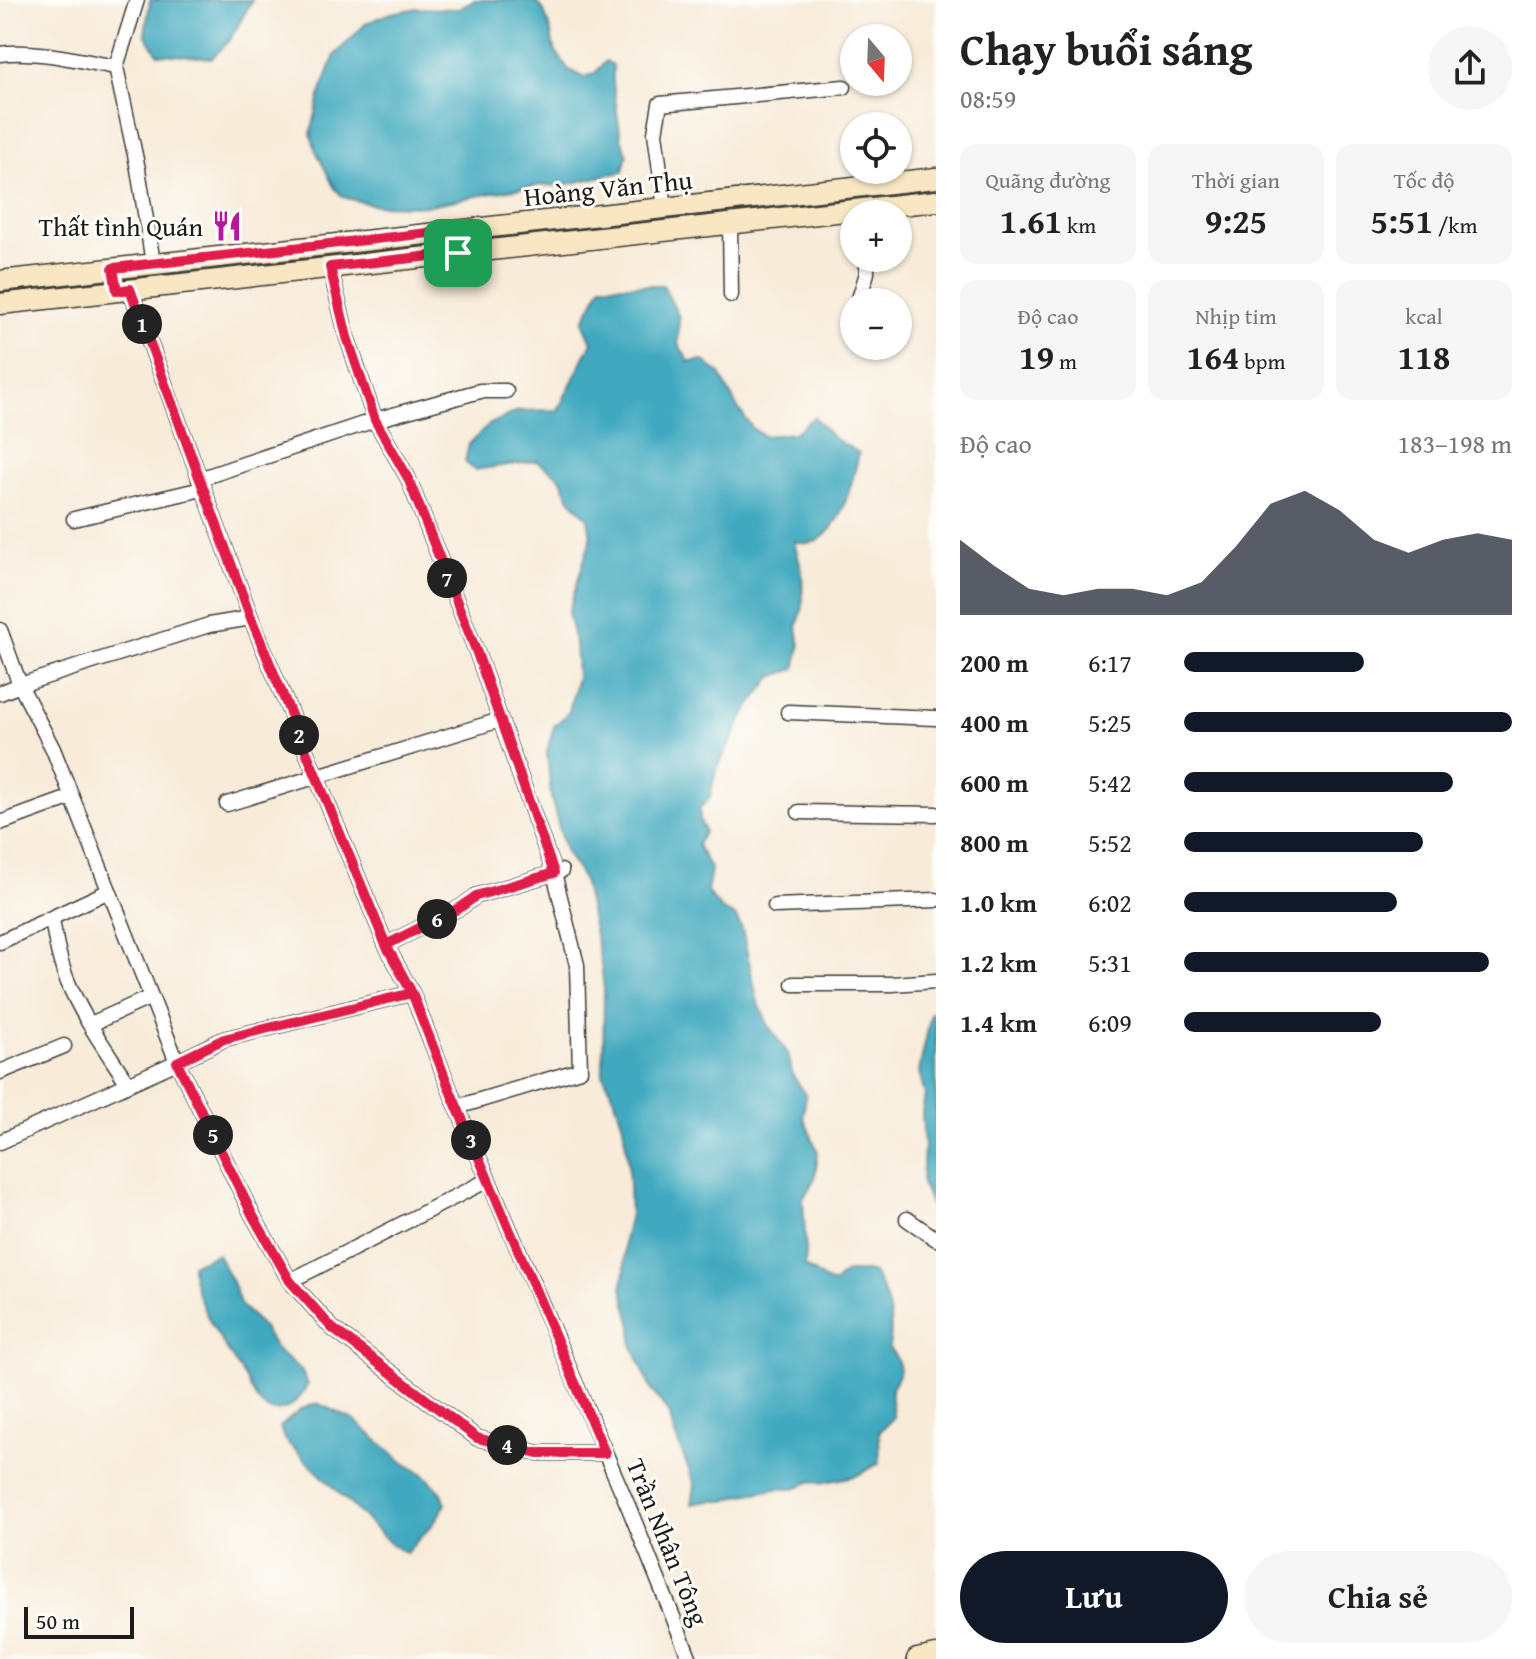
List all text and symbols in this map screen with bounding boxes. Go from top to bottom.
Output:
text: Chạy buổi sáng [960,17,1252,81]
north arrow [840,24,912,96]
map controls [840,24,912,360]
button: share [1428,26,1512,110]
text: 08:59 [960,79,1016,118]
button: locate [840,112,912,184]
street label: Hoàng Văn Thụ [522,160,694,216]
text: Quãng đường [986,164,1111,196]
text: Thời gian [1192,164,1280,196]
text: Tốc độ [1393,164,1455,196]
text: 1.61 [1000,196,1062,245]
text: 9:25 [1205,196,1267,245]
text: 5:51 [1371,196,1433,245]
button: + [840,200,912,272]
place label: Thất tình Quán [38,207,203,246]
restaurant icon: Thất tình Quán [210,209,244,243]
text: km [1062,209,1096,241]
text: /km [1433,209,1477,241]
pin [424,219,492,287]
icon: arrive [436,231,480,275]
button: − [840,288,912,360]
text: Độ cao [1018,300,1078,332]
text: Nhịp tim [1195,300,1277,332]
text: kcal [1405,300,1443,332]
pin: 1 [122,304,162,344]
text: 1 [136,308,148,340]
text: 19 [1019,332,1054,381]
text: 164 [1187,332,1239,381]
text: 118 [1398,332,1450,381]
text: m [1054,345,1077,377]
text: bpm [1239,345,1285,377]
text: Độ cao [960,424,1032,463]
text: 183–198 m [1398,424,1512,463]
pin: 7 [427,558,467,598]
text: 7 [441,562,453,594]
text: 200 m [960,643,1028,682]
text: 6:17 [1088,643,1132,682]
text: 400 m [960,703,1028,742]
text: 5:25 [1088,703,1132,742]
pin: 2 [279,715,319,755]
text: 2 [293,719,305,751]
text: 600 m [960,763,1028,802]
text: 5:42 [1088,763,1132,802]
text: 800 m [960,823,1028,862]
text: 5:52 [1088,823,1132,862]
text: 1.0 km [960,883,1037,922]
text: 6:02 [1088,883,1132,922]
pin: 6 [417,899,457,939]
text: 6 [431,903,443,935]
text: 1.2 km [960,943,1037,982]
text: 5:31 [1088,943,1132,982]
text: 1.4 km [960,1003,1037,1042]
text: 6:09 [1088,1003,1132,1042]
pin: 5 [193,1115,233,1155]
text: 5 [207,1119,219,1151]
pin: 3 [451,1120,491,1160]
text: 3 [465,1124,477,1156]
pin: 4 [487,1425,527,1465]
text: 4 [501,1429,513,1461]
street label: Trần Nhân Tông [617,1452,719,1632]
button: Lưu [960,1551,1228,1643]
button: Chia sẻ [1244,1551,1512,1643]
scale bar [24,1603,134,1639]
text: 50 m [36,1605,80,1637]

